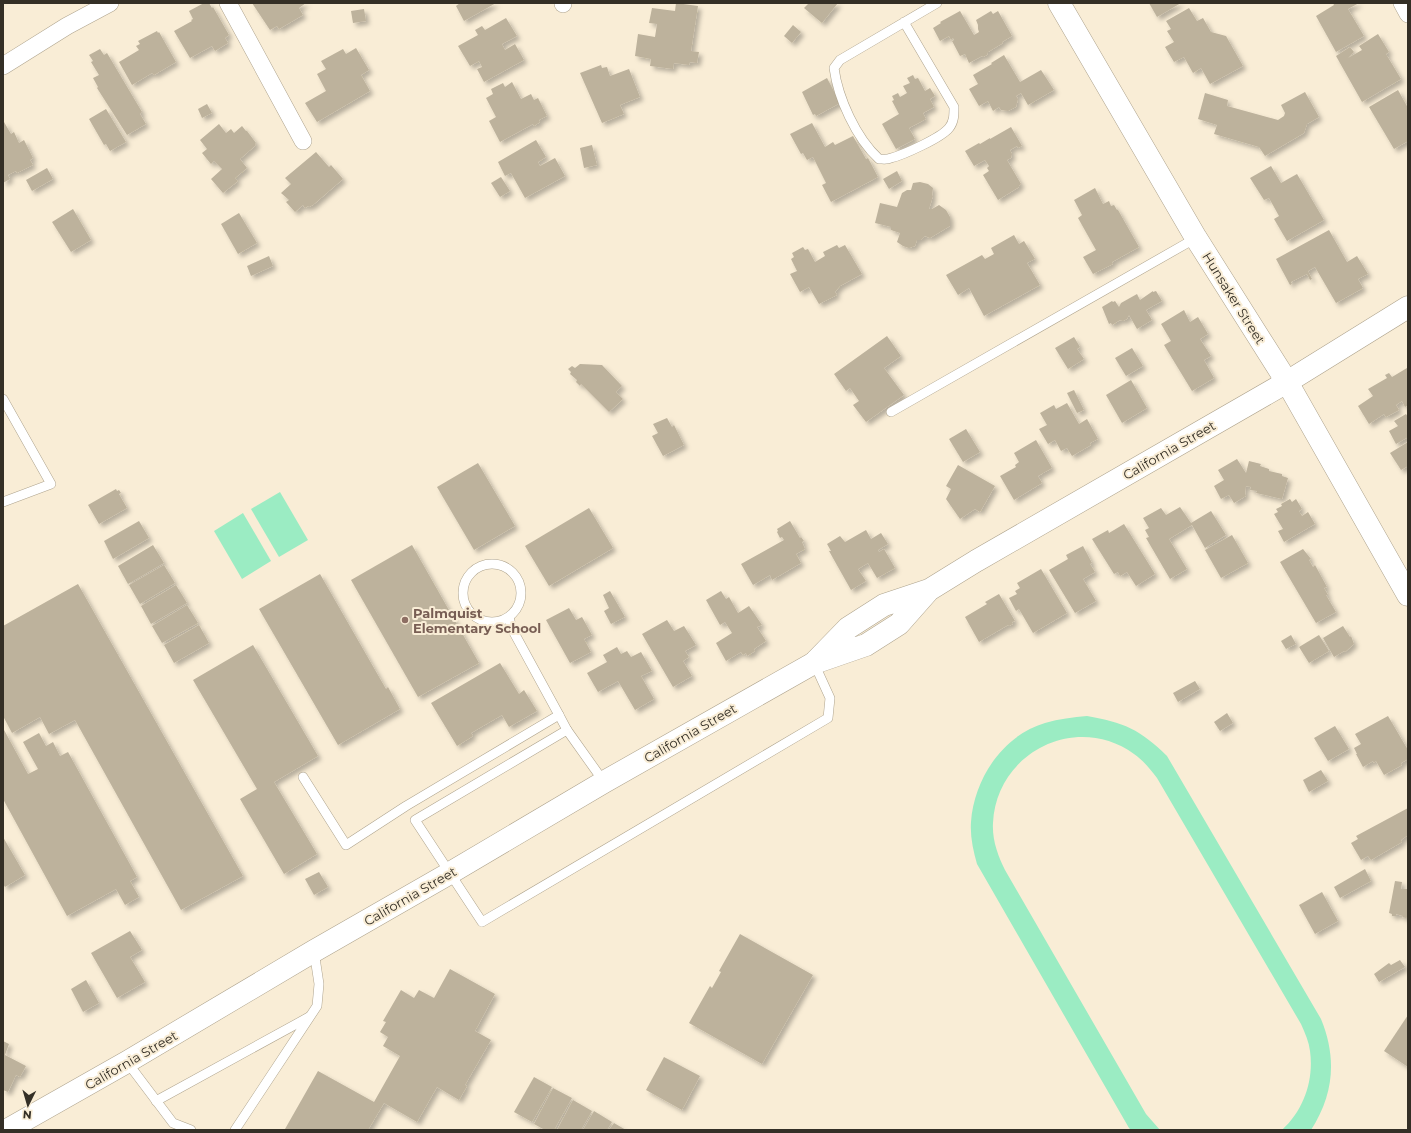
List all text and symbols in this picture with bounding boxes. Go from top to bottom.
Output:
street label: Hunsaker Street [1199,249,1269,347]
street label: California Street [1120,417,1218,483]
place label: Palmquist Elementary School [413,605,541,636]
marker: Palmquist Elementary School [400,615,410,625]
street label: California Street [641,700,739,766]
street label: California Street [361,863,459,929]
street label: California Street [82,1027,180,1093]
north arrow [8,1085,48,1125]
text: N [22,1108,32,1122]

